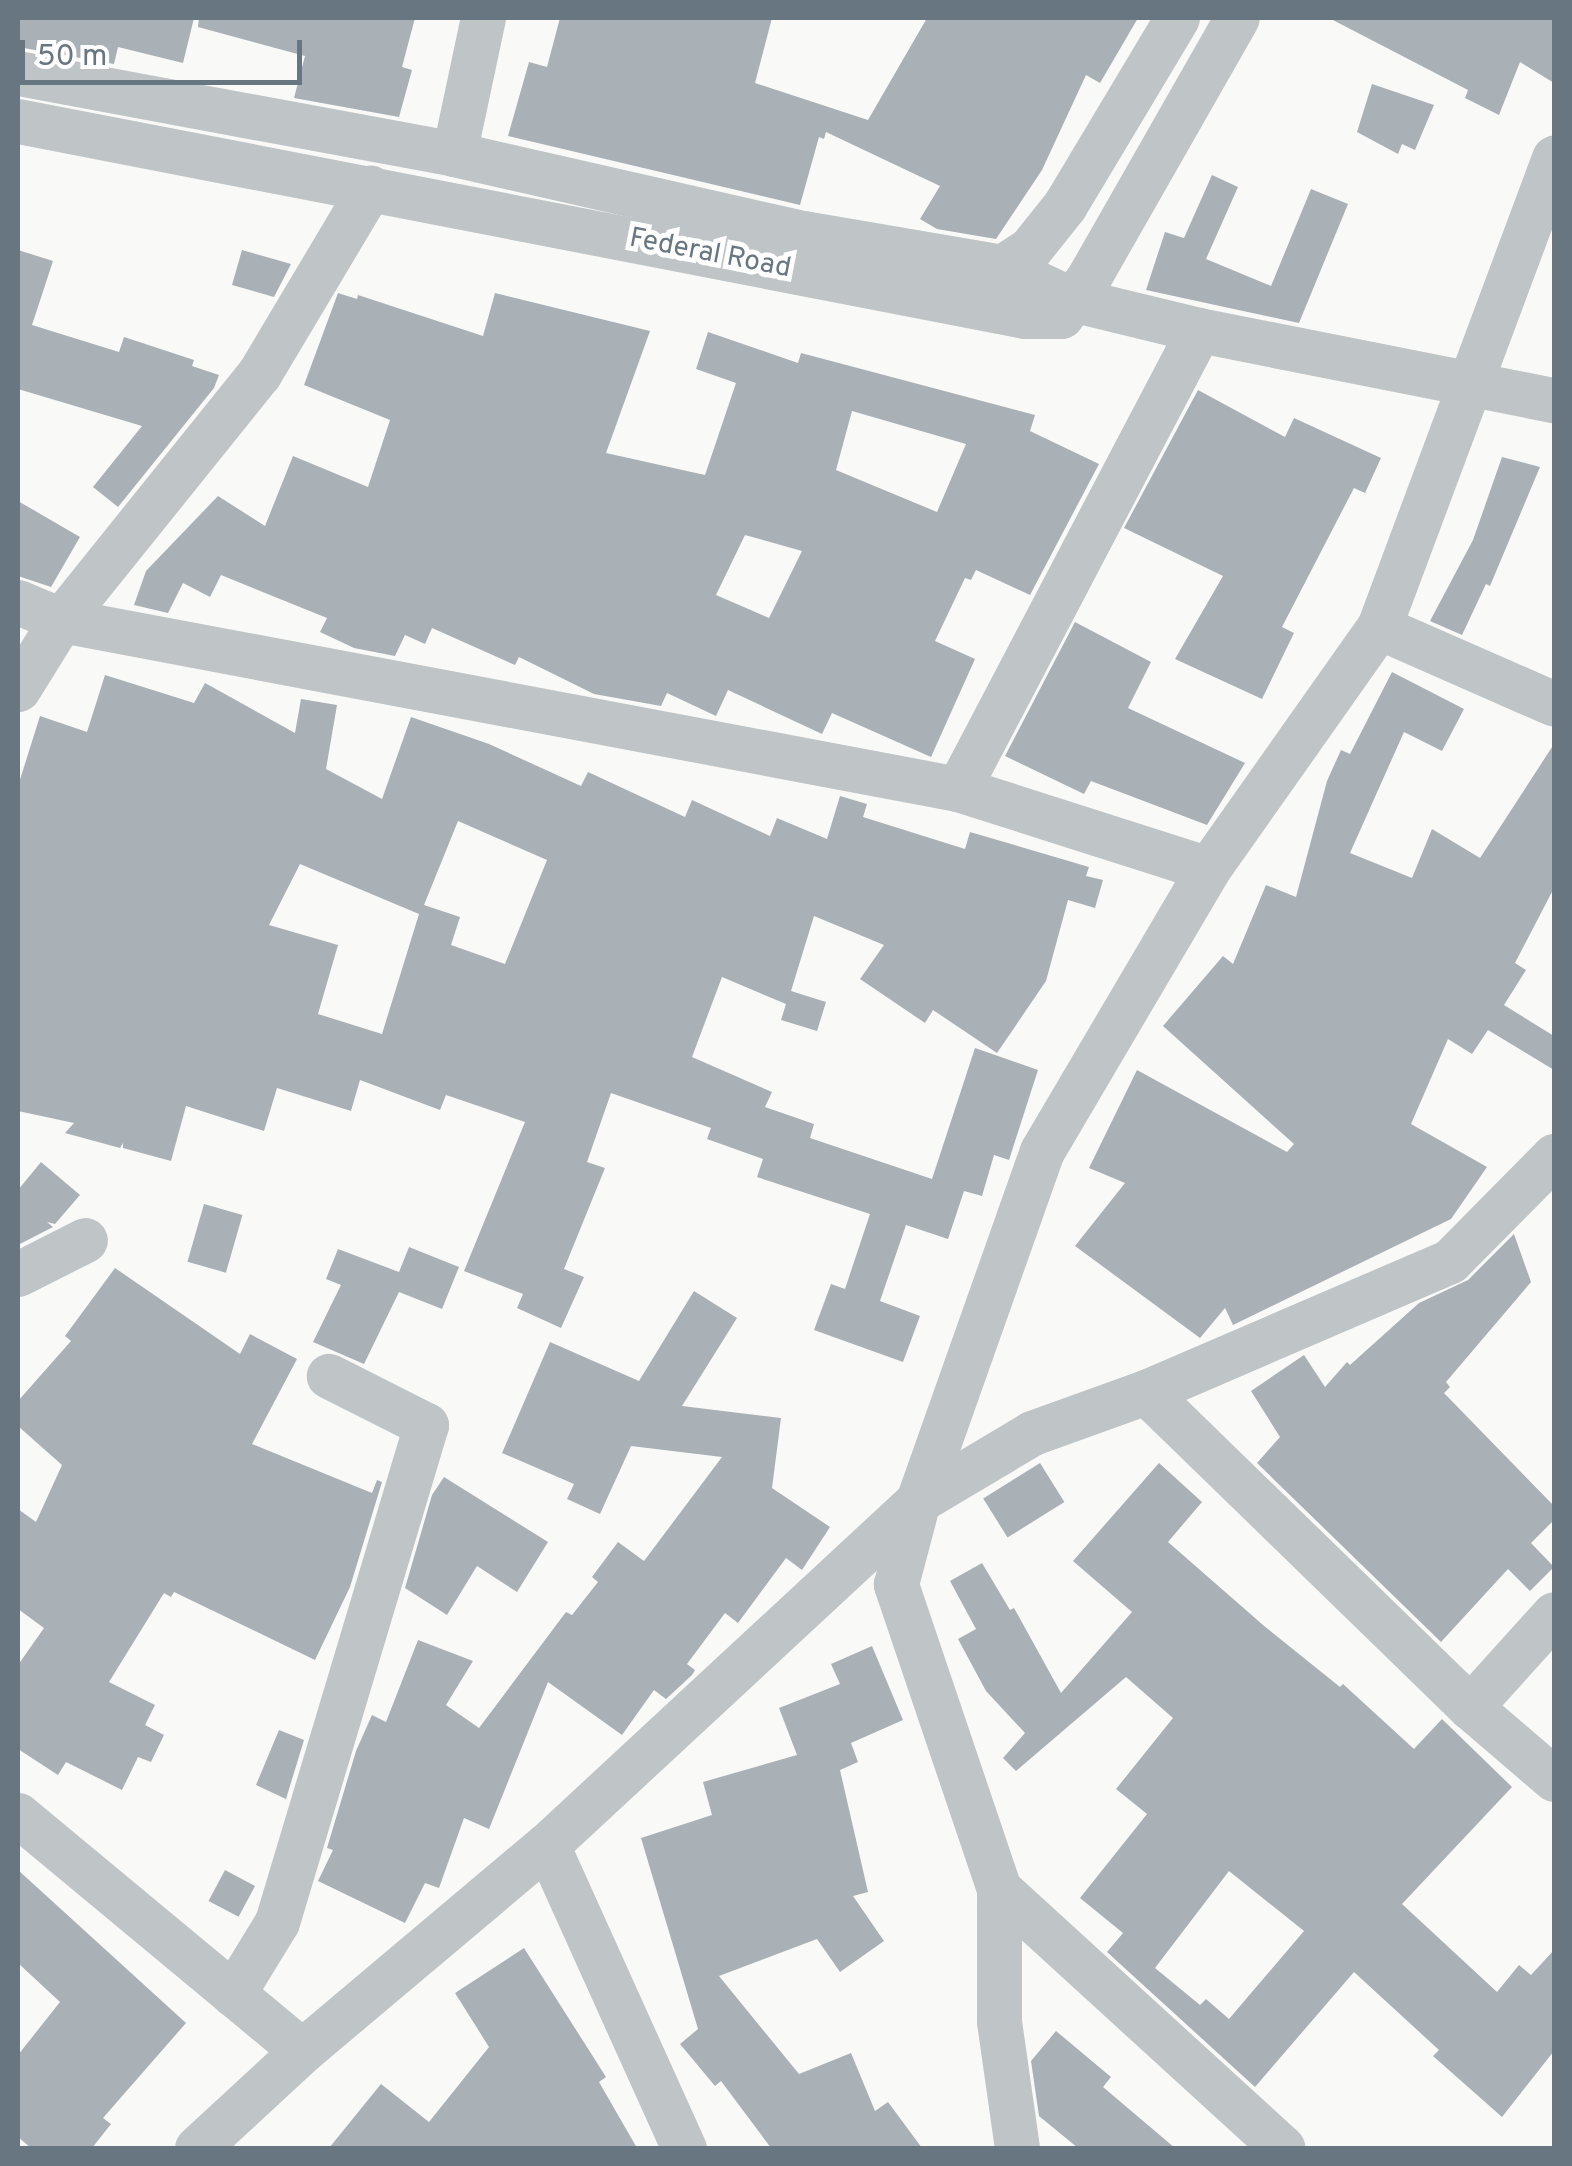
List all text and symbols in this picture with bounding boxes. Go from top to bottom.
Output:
scale bar [25,20,308,82]
text: 50 m [37,39,107,76]
street label: Federal Road [626,222,794,286]

